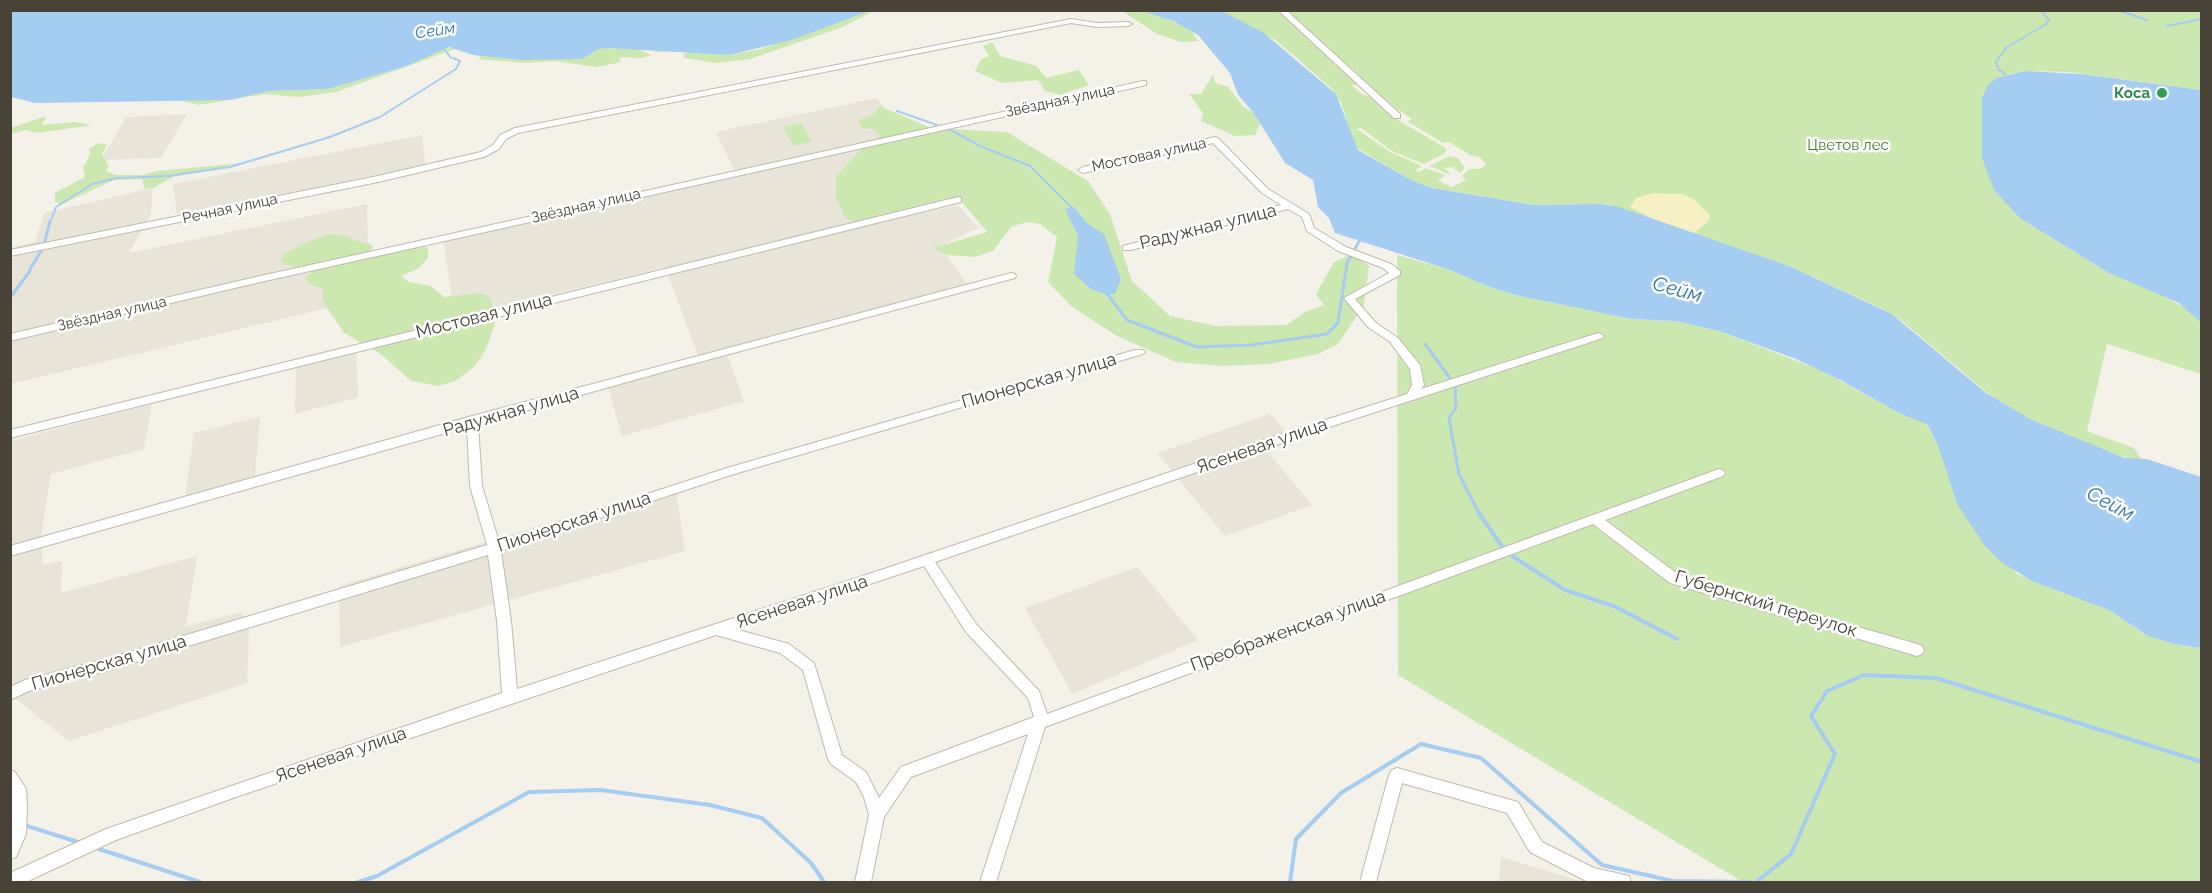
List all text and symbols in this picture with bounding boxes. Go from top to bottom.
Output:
water label: Сейм [414,19,456,43]
street label: Звёздная улица [1004,81,1116,121]
place label: Коса [2114,84,2150,102]
marker: Коса [2155,86,2169,100]
street label: Мостовая улица [1090,134,1208,176]
park label: Цветов лес [1807,136,1889,154]
street label: Звёздная улица [530,185,642,227]
street label: Речная улица [181,190,279,228]
street label: Радужная улица [1137,200,1279,254]
water label: Сейм [1650,272,1704,308]
street label: Мостовая улица [414,289,554,343]
street label: Звёздная улица [56,293,168,335]
street label: Пионерская улица [959,349,1119,413]
street label: Радужная улица [441,382,581,442]
street label: Ясеневая улица [1194,413,1330,479]
water label: Сейм [2082,482,2138,526]
street label: Пионерская улица [494,487,654,557]
street label: Губернский переулок [1672,566,1860,642]
street label: Ясеневая улица [733,571,871,633]
street label: Преображенская улица [1187,586,1389,676]
street label: Пионерская улица [29,631,189,695]
street label: Ясеневая улица [273,722,409,788]

